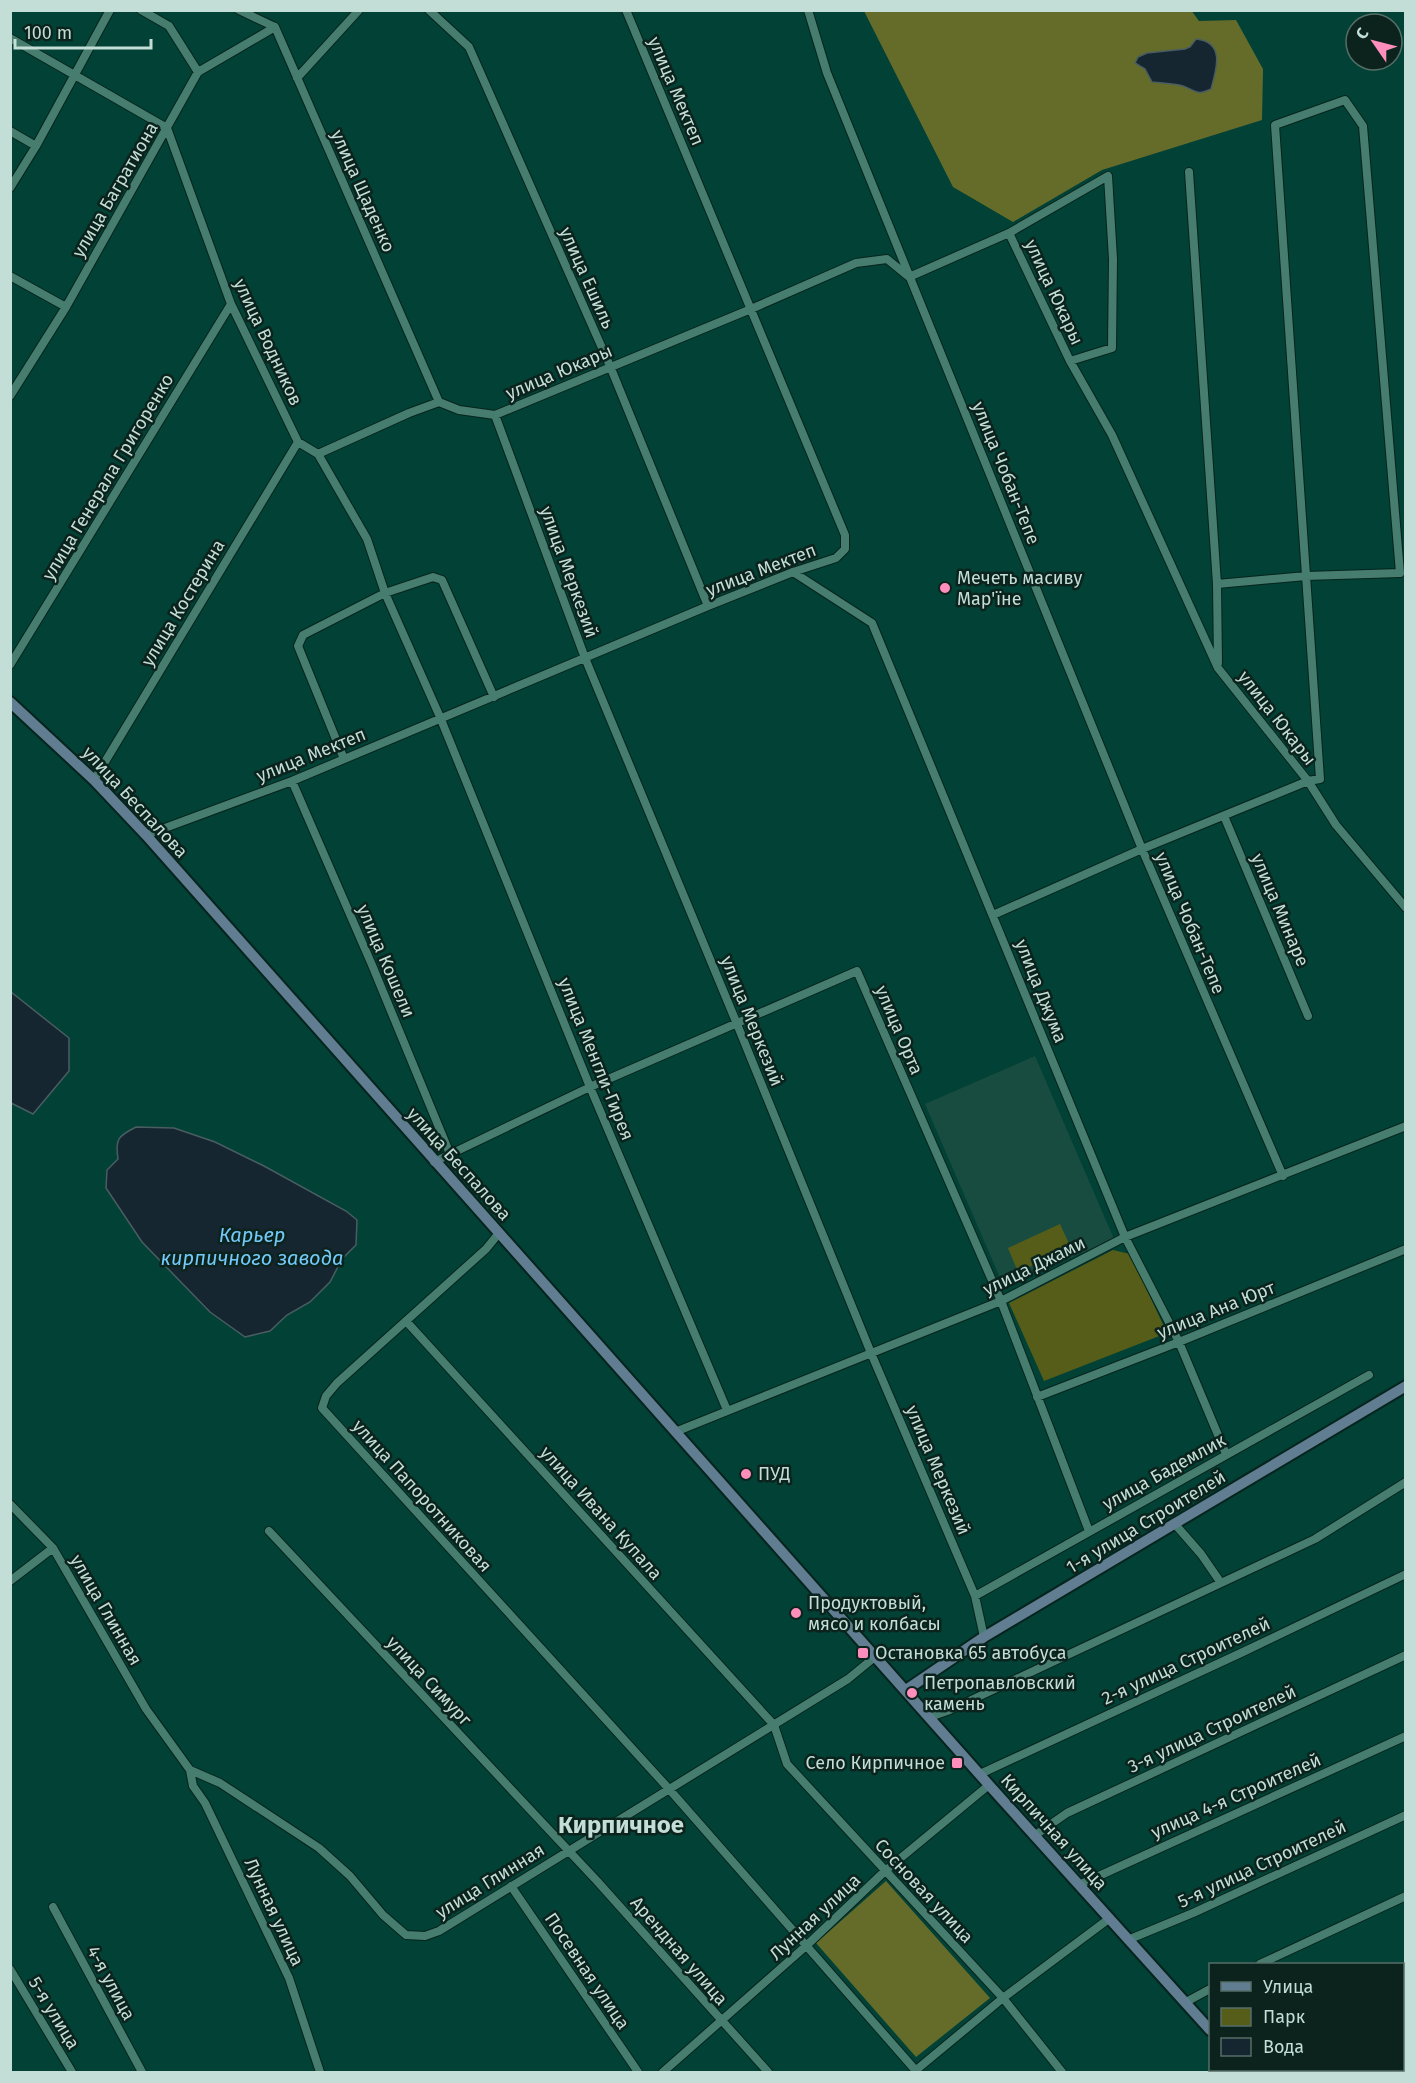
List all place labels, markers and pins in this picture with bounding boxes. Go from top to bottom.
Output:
place label: Мечеть масиву Мар'їне [957,567,1082,610]
marker: Мечеть масиву Мар'їне [938,581,952,595]
place label: ПУД [758,1463,790,1485]
marker: ПУД [739,1467,753,1481]
place label: Продуктовый, мясо и колбасы [808,1592,941,1635]
marker: Продуктовый, мясо и колбасы [789,1606,803,1620]
place label: Остановка 65 автобуса [875,1642,1067,1664]
marker: Остановка 65 автобуса [856,1646,870,1660]
place label: Петропавловский камень [924,1672,1076,1715]
marker: Петропавловский камень [905,1686,919,1700]
place label: Село Кирпичное [806,1752,945,1774]
marker: Село Кирпичное [950,1756,964,1770]

